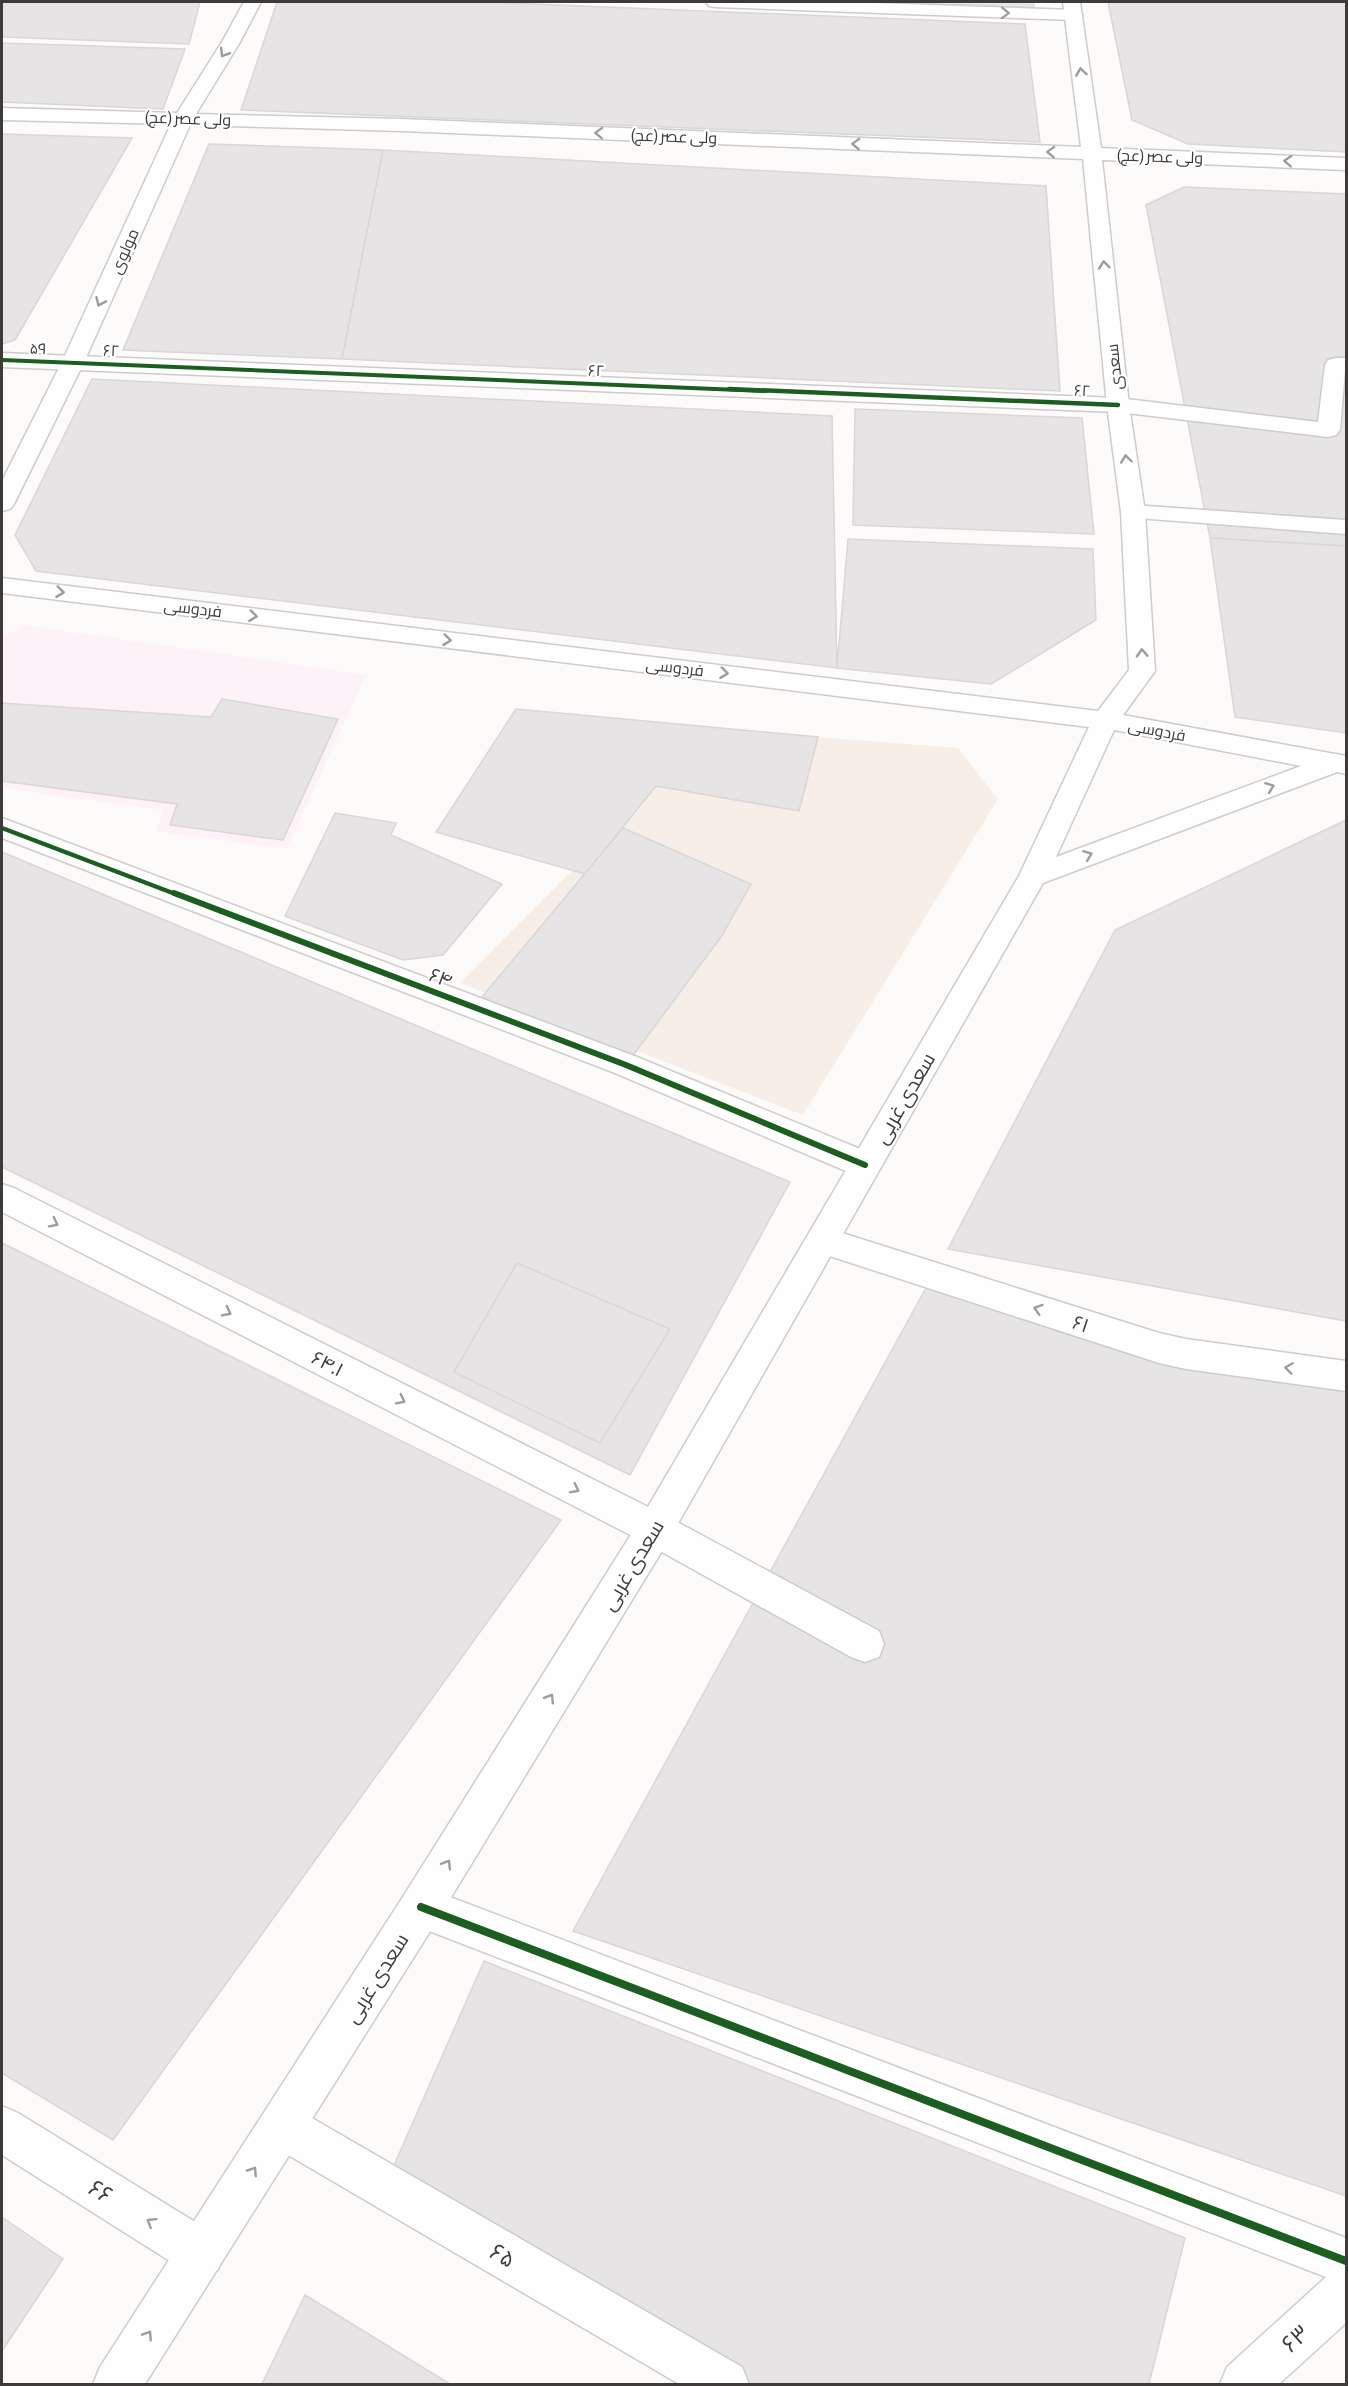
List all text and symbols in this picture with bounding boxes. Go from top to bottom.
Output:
one-way arrow [1000,6,1009,19]
one-way arrow [220,47,232,57]
one-way arrow [1075,67,1087,76]
street label: ولی عصر (عج) [144,108,231,131]
one-way arrow [594,126,603,139]
street label: ولی عصر (عج) [630,126,717,149]
one-way arrow [852,137,861,150]
one-way arrow [1047,145,1056,158]
street label: ولی عصر (عج) [1116,146,1203,169]
one-way arrow [1284,155,1293,168]
street label: مولوی [106,226,144,277]
one-way arrow [1098,261,1111,270]
one-way arrow [96,296,108,307]
street label: ۵۹ [29,339,47,357]
street label: ۶۲ [103,341,119,359]
street label: سعدی [1103,343,1127,391]
street label: ۶۲ [588,361,604,379]
street label: ۶۲ [1074,381,1090,399]
one-way arrow [1120,455,1132,464]
one-way arrow [55,585,64,598]
street label: فردوسی [163,596,223,622]
one-way arrow [249,609,258,622]
one-way arrow [442,633,451,645]
one-way arrow [1135,649,1148,658]
street label: فردوسی [645,655,705,681]
one-way arrow [719,667,728,679]
street label: فردوسی [1126,716,1187,746]
one-way arrow [1264,781,1275,794]
one-way arrow [1082,850,1092,863]
street label: ۶۴ [426,962,456,992]
street label: سعدی غربی [869,1048,941,1149]
one-way arrow [47,1216,58,1227]
one-way arrow [221,1304,232,1316]
one-way arrow [1033,1304,1044,1316]
street label: ۶۱ [1070,1310,1092,1336]
street label: ۶۴.۱ [308,1345,348,1381]
one-way arrow [1284,1363,1293,1375]
one-way arrow [395,1393,406,1404]
one-way arrow [569,1481,580,1493]
street label: سعدی غربی [596,1516,670,1615]
one-way arrow [543,1694,554,1705]
one-way arrow [440,1860,452,1870]
street label: سعدی غربی [339,1929,414,2028]
one-way arrow [246,2167,258,2177]
street label: ۶۶ [84,2173,118,2209]
one-way arrow [147,2218,157,2230]
street label: ۶۵ [486,2237,520,2273]
street label: ۶۳ [1276,2319,1314,2357]
one-way arrow [141,2331,153,2341]

